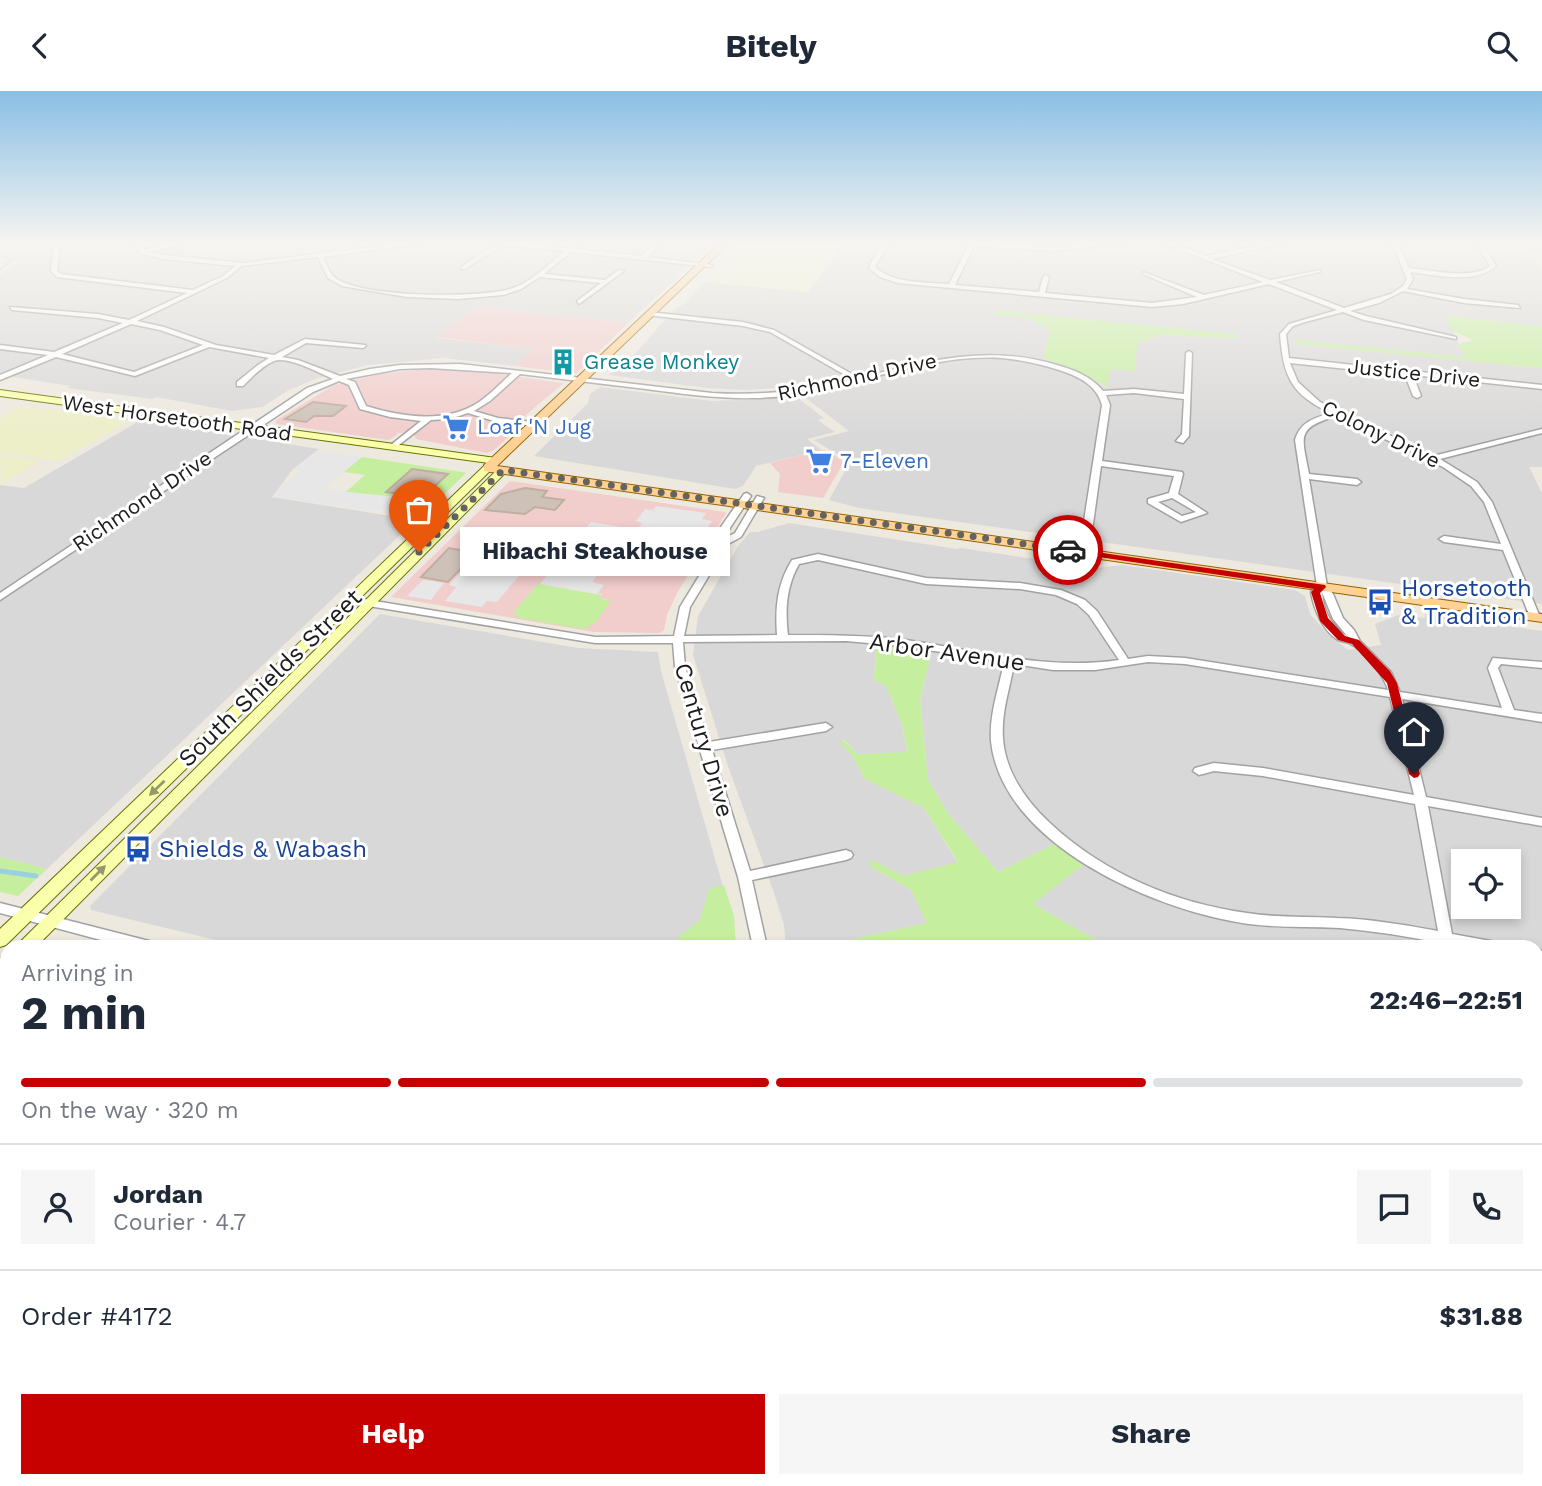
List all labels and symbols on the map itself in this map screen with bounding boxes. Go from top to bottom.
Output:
building icon: Grease Monkey [548,347,578,377]
street label: Richmond Drive [775,347,939,406]
place label: Grease Monkey [584,349,739,374]
street label: Justice Drive [1346,353,1482,392]
street label: West Horsetooth Road [61,389,293,446]
street label: Colony Drive [1318,394,1444,473]
supermarket icon: Loaf 'N Jug [441,412,471,442]
place label: Loaf 'N Jug [477,414,592,439]
street label: Richmond Drive [67,445,216,556]
supermarket icon: 7-Eleven [804,446,834,476]
place label: 7-Eleven [840,448,929,473]
pin [389,480,449,552]
courier [1033,515,1103,585]
callout: Hibachi Steakhouse [461,527,730,577]
place label: Horsetooth & Tradition [1401,574,1532,630]
street label: South Shields Street [173,583,367,773]
bus stop icon: Horsetooth & Tradition [1365,587,1395,617]
street label: Arbor Avenue [868,627,1026,677]
street label: Century Drive [669,660,739,820]
pin [1384,702,1444,774]
one-way arrow [149,779,166,795]
bus stop icon: Shields & Wabash [123,834,153,864]
place label: Shields & Wabash [159,835,367,863]
one-way arrow [90,864,107,881]

